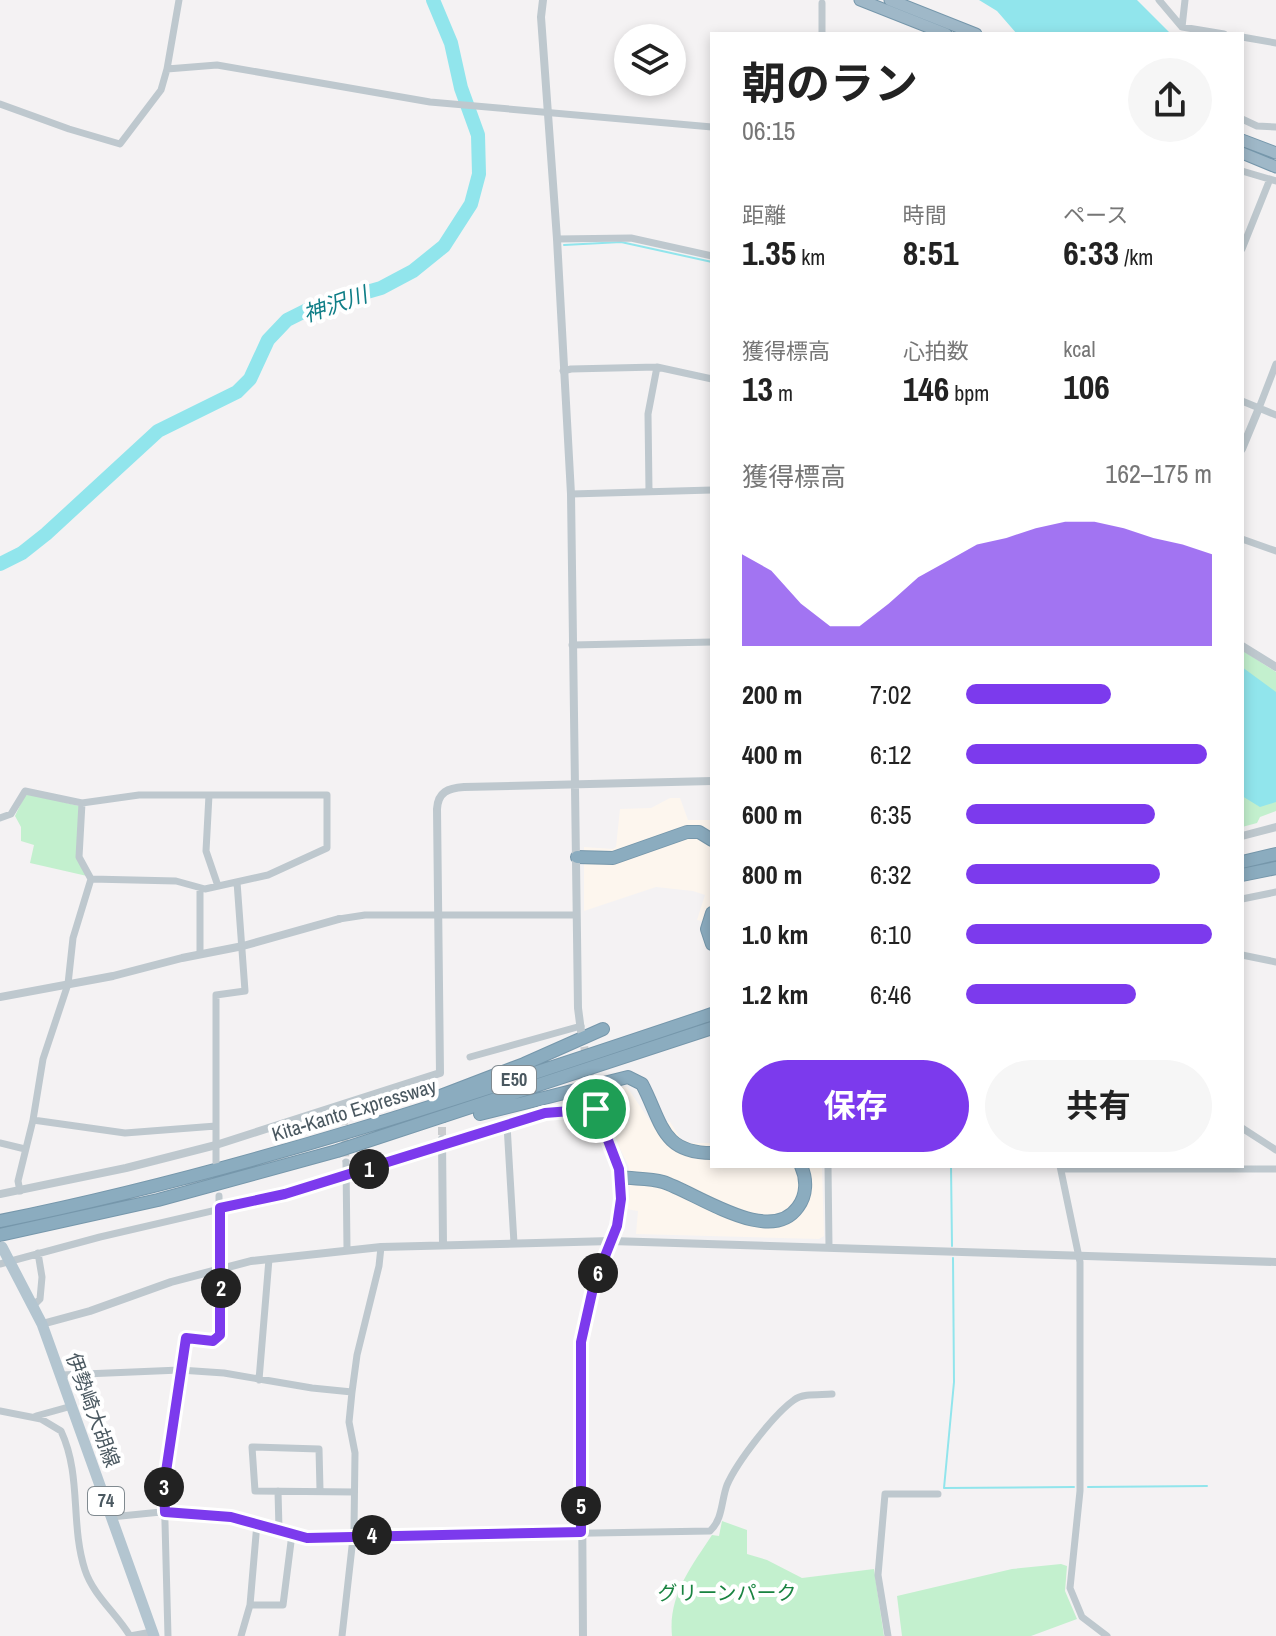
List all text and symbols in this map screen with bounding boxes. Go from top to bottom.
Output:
map controls [614,24,686,96]
button: layers [614,24,686,96]
text: 朝のラン [742,53,918,113]
button: share [1128,58,1212,142]
text: 06:15 [742,113,795,148]
text: 距離 [742,200,786,230]
text: 時間 [903,200,947,230]
text: ペース [1063,200,1128,230]
text: 1.35 [742,230,796,276]
text: 8:51 [903,230,958,276]
text: 6:33 [1063,230,1119,276]
text: km [796,242,825,272]
text: /km [1119,242,1153,272]
water label: 神沢川 [299,278,373,329]
text: kcal [1063,334,1095,364]
text: 獲得標高 [742,336,830,366]
text: 心拍数 [903,336,969,366]
text: 106 [1063,364,1110,410]
text: 13 [742,366,773,412]
text: 146 [903,366,949,412]
text: m [773,378,793,408]
text: bpm [949,378,989,408]
text: 162–175 m [1105,456,1212,491]
text: 獲得標高 [742,459,846,494]
text: 200 m [742,677,802,712]
text: 7:02 [870,677,912,712]
text: 400 m [742,737,802,772]
text: 6:12 [870,737,912,772]
text: 600 m [742,797,802,832]
text: 6:35 [870,797,912,832]
text: 800 m [742,857,802,892]
text: 6:32 [870,857,912,892]
text: 1.0 km [742,917,808,952]
text: 6:10 [870,917,912,952]
text: 1.2 km [742,977,808,1012]
text: 6:46 [870,977,912,1012]
button: 保存 [742,1060,969,1152]
button: 共有 [985,1060,1212,1152]
road number: E50 [492,1066,536,1094]
street label: Kita-Kanto Expressway [268,1071,440,1147]
pin [562,1075,630,1143]
icon: arrive [574,1087,618,1131]
pin: 1 [349,1149,389,1189]
text: 1 [364,1154,374,1184]
pin: 6 [578,1253,618,1293]
text: 6 [593,1258,603,1288]
pin: 2 [201,1268,241,1308]
text: 2 [216,1273,226,1303]
street label: 伊勢崎大胡線 [60,1349,127,1471]
pin: 3 [144,1467,184,1507]
text: 3 [159,1472,169,1502]
pin: 5 [561,1486,601,1526]
road number: 74 [88,1487,124,1515]
text: 5 [576,1491,586,1521]
pin: 4 [352,1515,392,1555]
text: 4 [367,1520,377,1550]
park label: グリーンパーク [658,1579,797,1606]

